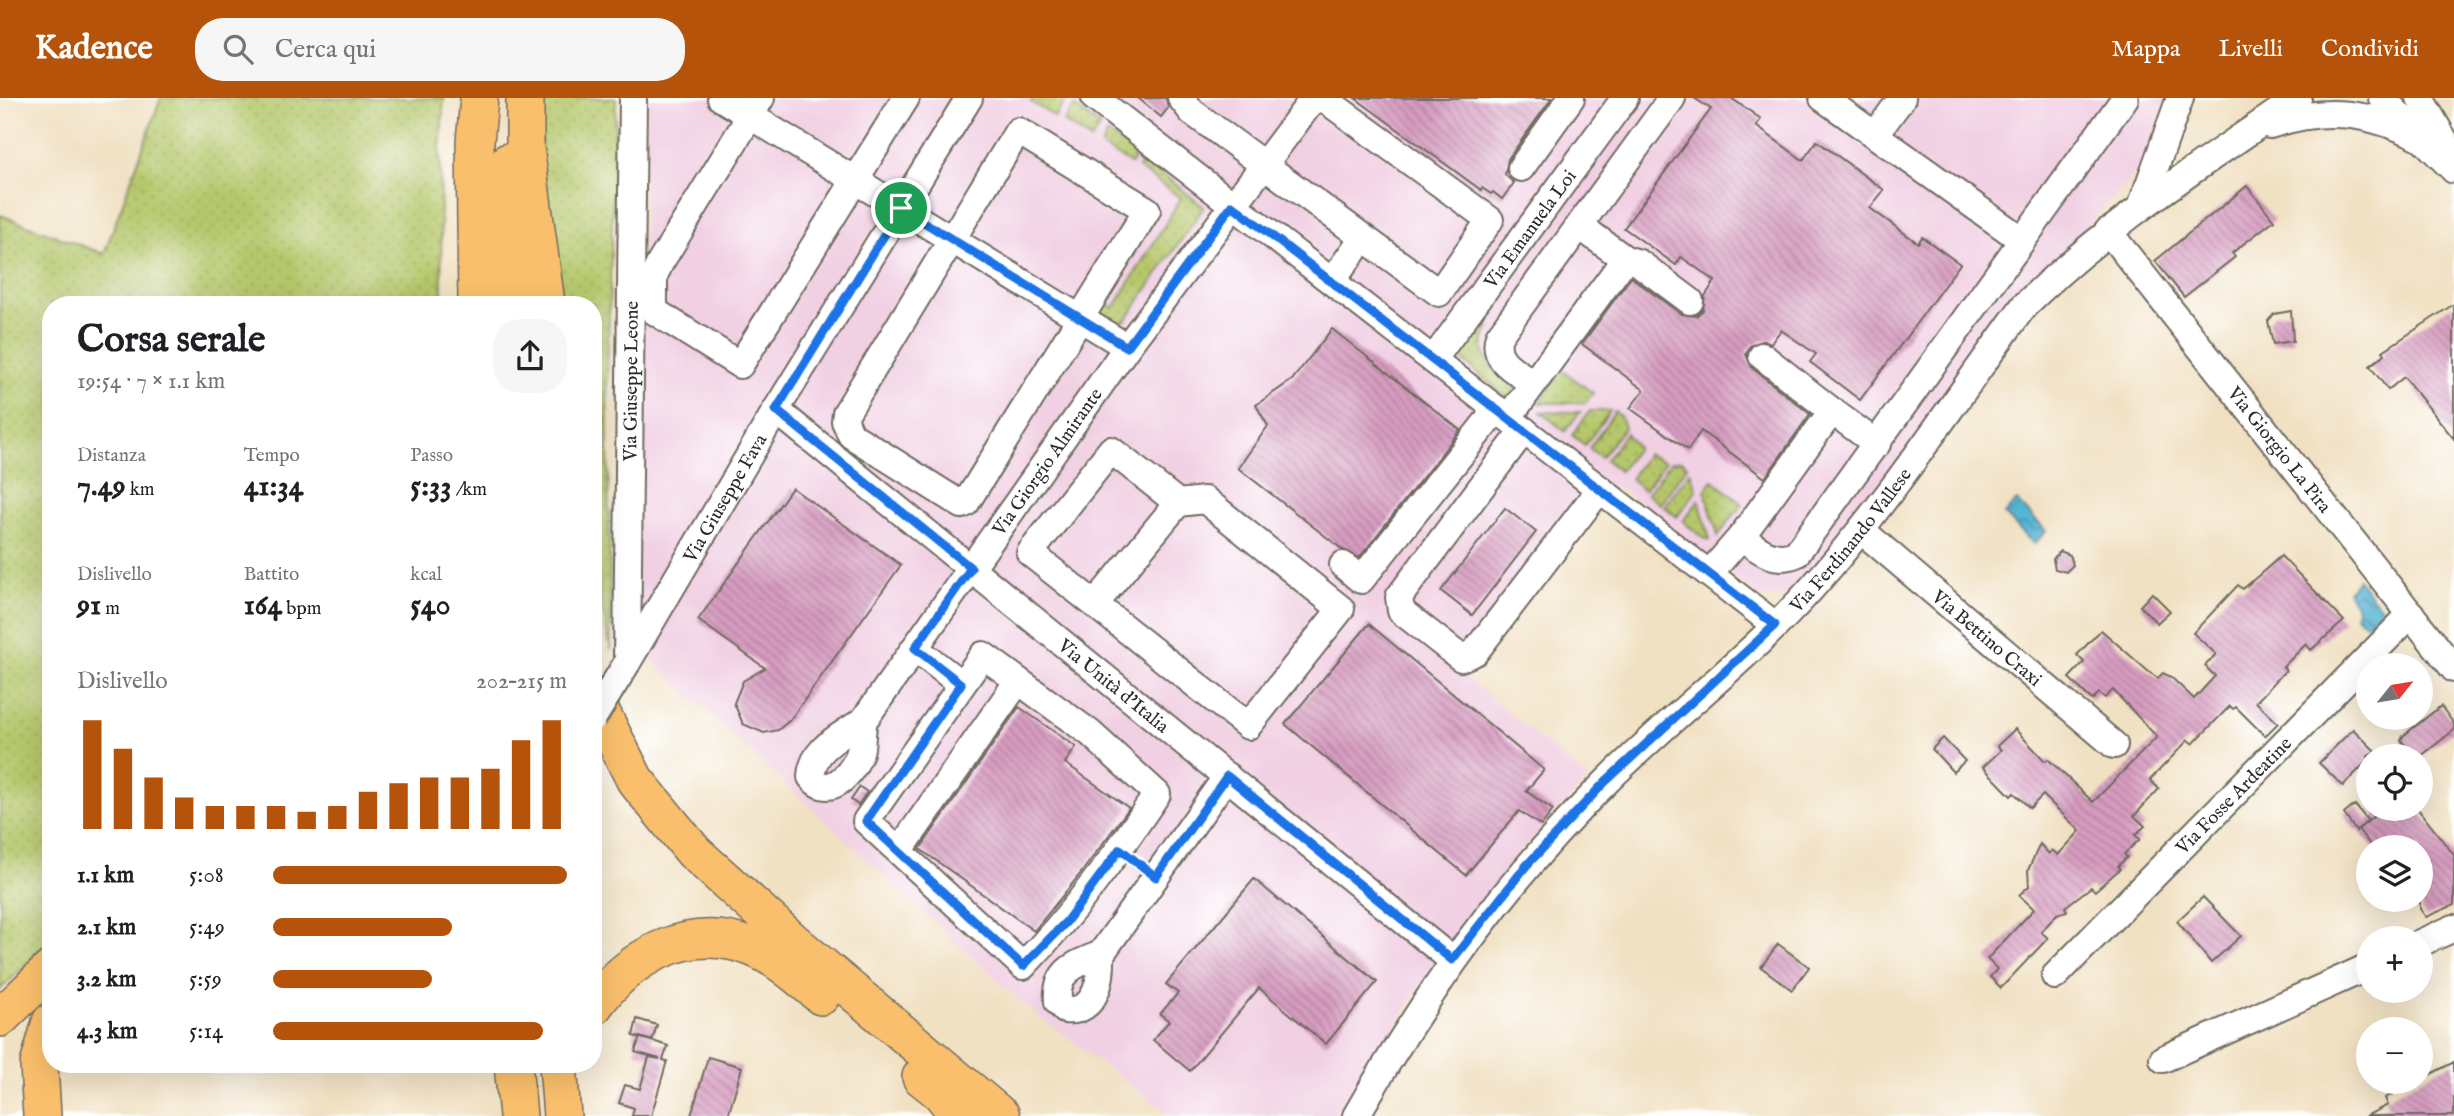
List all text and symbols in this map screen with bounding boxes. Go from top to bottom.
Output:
search box [195,18,685,81]
text: Kadence [35,28,153,70]
icon: search [219,30,257,68]
text: Cerca qui [275,33,376,66]
text: Mappa [2111,34,2180,65]
text: Livelli [2218,34,2283,65]
text: Condividi [2321,34,2419,65]
street label: Via Emanuela Loi [1479,166,1582,295]
pin [871,178,931,238]
icon: arrive [882,189,920,227]
street label: Via Giuseppe Leone [619,301,645,462]
text: Corsa serale [77,317,265,365]
button: share [493,319,567,393]
text: 19:54 · 7 × 1.1 km [77,367,225,396]
street label: Via Giorgio La Pira [2221,382,2336,519]
street label: Via Giorgio Almirante [987,384,1109,542]
street label: Via Giuseppe Fava [678,429,774,568]
text: Distanza [77,444,146,468]
text: Tempo [244,444,300,468]
text: Passo [410,444,453,468]
street label: Via Ferdinando Vallese [1785,464,1918,619]
text: 7.49 [77,468,126,506]
text: 41:34 [244,468,303,506]
text: 5:33 [410,468,452,506]
text: km [126,478,155,502]
text: /km [452,478,487,502]
text: Dislivello [77,563,152,587]
text: Battito [244,563,299,587]
text: kcal [410,563,442,587]
street label: Via Bettino Craxi [1925,585,2046,693]
text: 91 [77,587,101,625]
text: 164 [244,587,282,625]
text: 540 [410,587,451,625]
text: m [101,597,120,621]
text: bpm [282,597,321,621]
street label: Via Unità d'Italia [1052,634,1174,740]
north arrow [2356,653,2432,730]
map controls [2356,653,2433,1094]
text: Dislivello [77,667,168,696]
text: 202–215 m [476,667,567,696]
street label: Via Fosse Ardeatine [2171,732,2298,861]
button: locate [2356,744,2433,821]
button: layers [2356,835,2433,912]
text: 1.1 km [77,861,134,890]
text: 5:08 [189,861,224,890]
text: 2.1 km [77,913,136,942]
text: 5:49 [189,913,225,942]
button: + [2356,926,2433,1003]
text: 3.2 km [77,965,136,994]
text: 5:59 [189,965,222,994]
text: 4.3 km [77,1017,137,1046]
text: 5:14 [189,1017,223,1046]
button: − [2356,1017,2433,1094]

